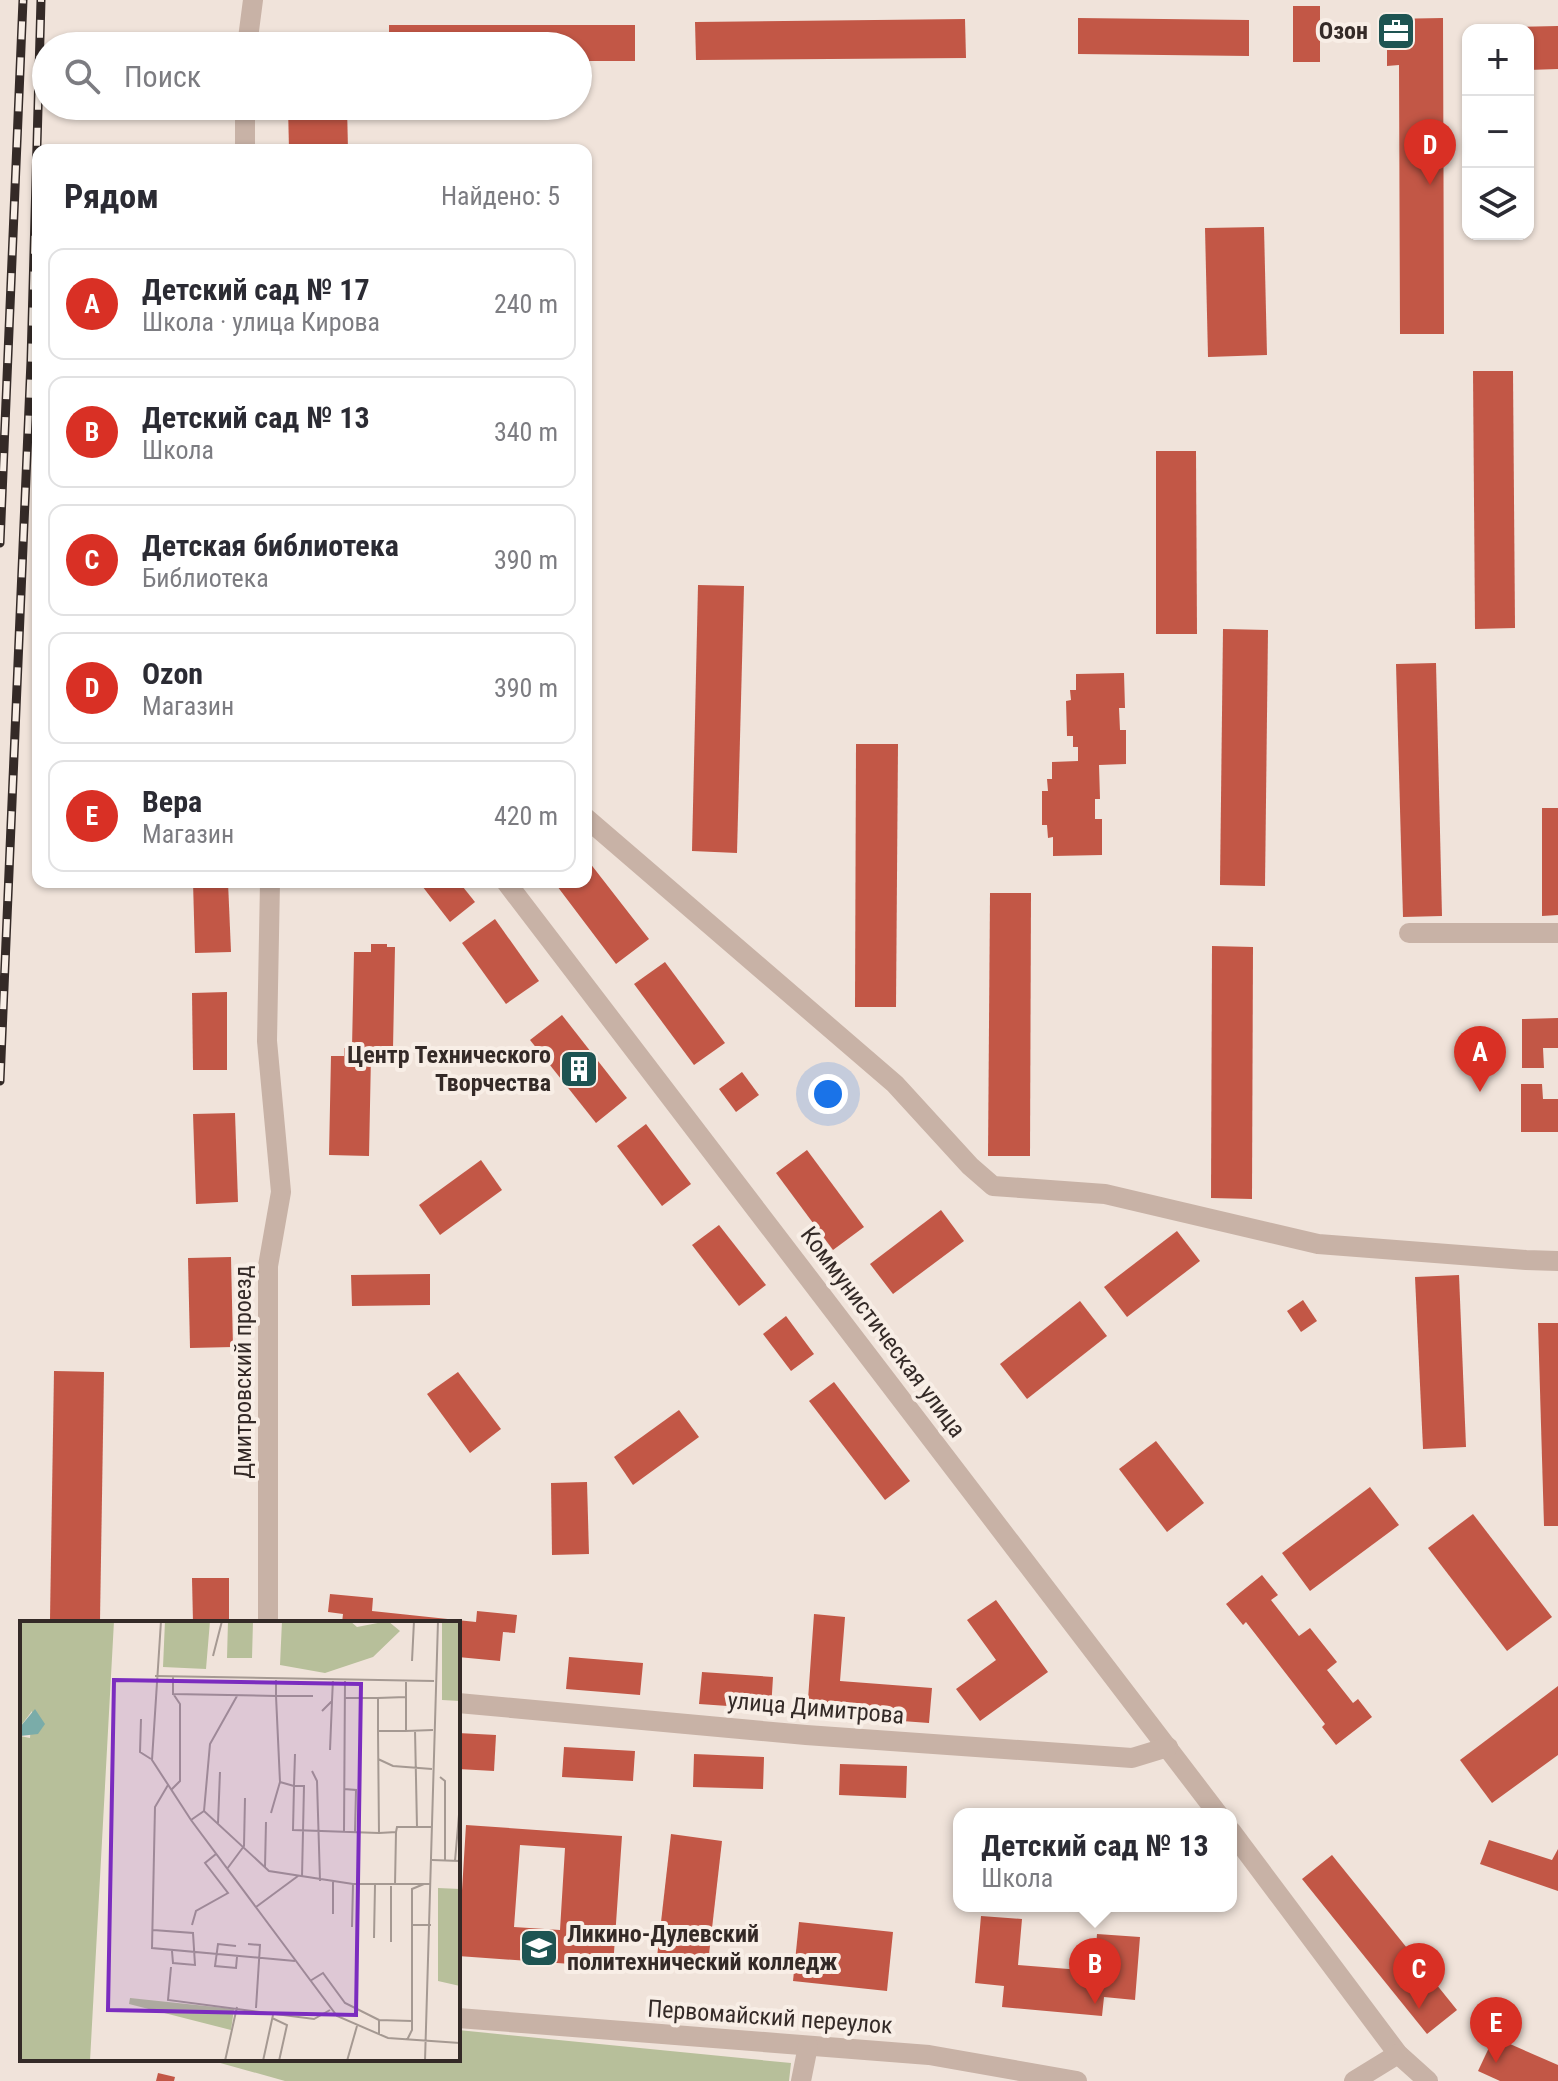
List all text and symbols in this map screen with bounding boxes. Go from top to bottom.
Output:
office icon: Озон [1375,10,1417,52]
place label: Озон [1319,17,1368,45]
map controls [1462,24,1534,240]
button: + [1462,24,1534,96]
search box [32,32,592,120]
icon: search [60,54,104,98]
text: Поиск [124,59,201,94]
button: − [1462,96,1534,168]
pin: D [1404,119,1456,185]
button: layers [1462,168,1534,240]
text: Рядом [64,176,159,216]
text: Найдено: 5 [441,181,560,211]
text: Детский сад № 17 [142,272,370,307]
text: A [84,289,100,319]
text: 240 m [494,289,558,319]
text: Школа · улица Кирова [142,307,380,337]
text: Детский сад № 13 [142,400,370,435]
text: B [85,417,99,447]
text: 340 m [494,417,558,447]
text: Школа [142,435,214,465]
text: Детская библиотека [142,528,399,563]
text: C [85,545,99,575]
text: 390 m [494,545,558,575]
text: Библиотека [142,563,269,593]
text: Ozon [142,656,203,691]
text: D [85,673,99,703]
text: 390 m [494,673,558,703]
text: Магазин [142,691,234,721]
text: Вера [142,784,202,819]
text: E [86,801,98,831]
text: 420 m [494,801,558,831]
text: Магазин [142,819,234,849]
pin: A [1454,1026,1506,1092]
place label: Центр Технического Творчества [347,1041,551,1097]
building icon: Центр Технического Творчества [558,1048,600,1090]
your location [808,1074,848,1114]
street label: Коммунистическая улица [795,1221,971,1443]
street label: Дмитровский проезд [229,1265,257,1479]
inset map [20,1621,460,2061]
street label: улица Димитрова [727,1686,905,1730]
popup [953,1808,1237,1912]
text: Детский сад № 13 [981,1828,1209,1863]
text: Школа [981,1863,1053,1893]
place label: Ликино-Дулевский политехнический колледж [567,1920,837,1976]
school or university icon: Ликино-Дулевский политехнический колледж [518,1927,560,1969]
pin: B [1069,1938,1121,2004]
pin: C [1393,1943,1445,2009]
street label: Первомайский переулок [646,1994,894,2040]
pin: E [1470,1997,1522,2063]

